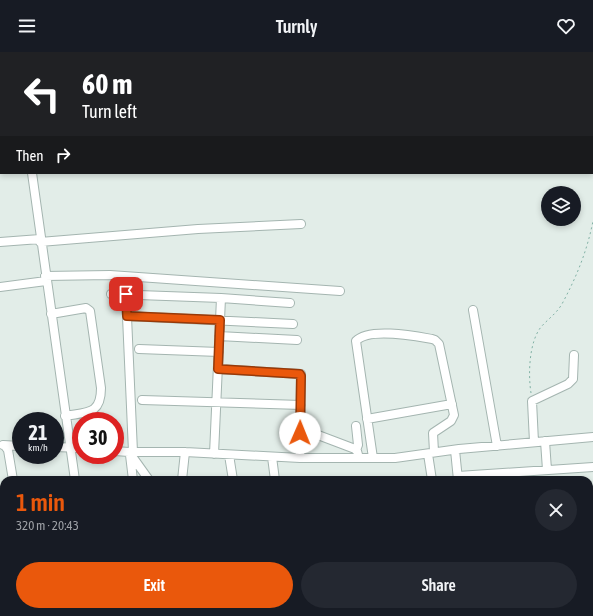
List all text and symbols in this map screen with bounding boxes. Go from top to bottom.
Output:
icon: menu [16,15,38,37]
icon: heart [555,15,577,37]
text: Turnly [276,16,317,37]
icon: left [16,68,68,120]
text: 60 m [82,68,132,100]
text: Turn left [82,101,137,122]
icon: right [52,144,74,166]
text: Then [16,147,44,164]
map controls [541,186,581,226]
button: layers [541,186,581,226]
pin [109,277,143,311]
icon: arrive [115,283,137,305]
speed limit sign: 30 [72,412,124,464]
position arrow [279,412,321,454]
text: 21 [29,421,47,444]
text: km/h [28,442,48,453]
text: 1 min [16,489,65,516]
button: close [535,489,577,531]
text: 320 m · 20:43 [16,518,79,533]
button: Exit [16,562,293,608]
button: Share [301,562,577,608]

